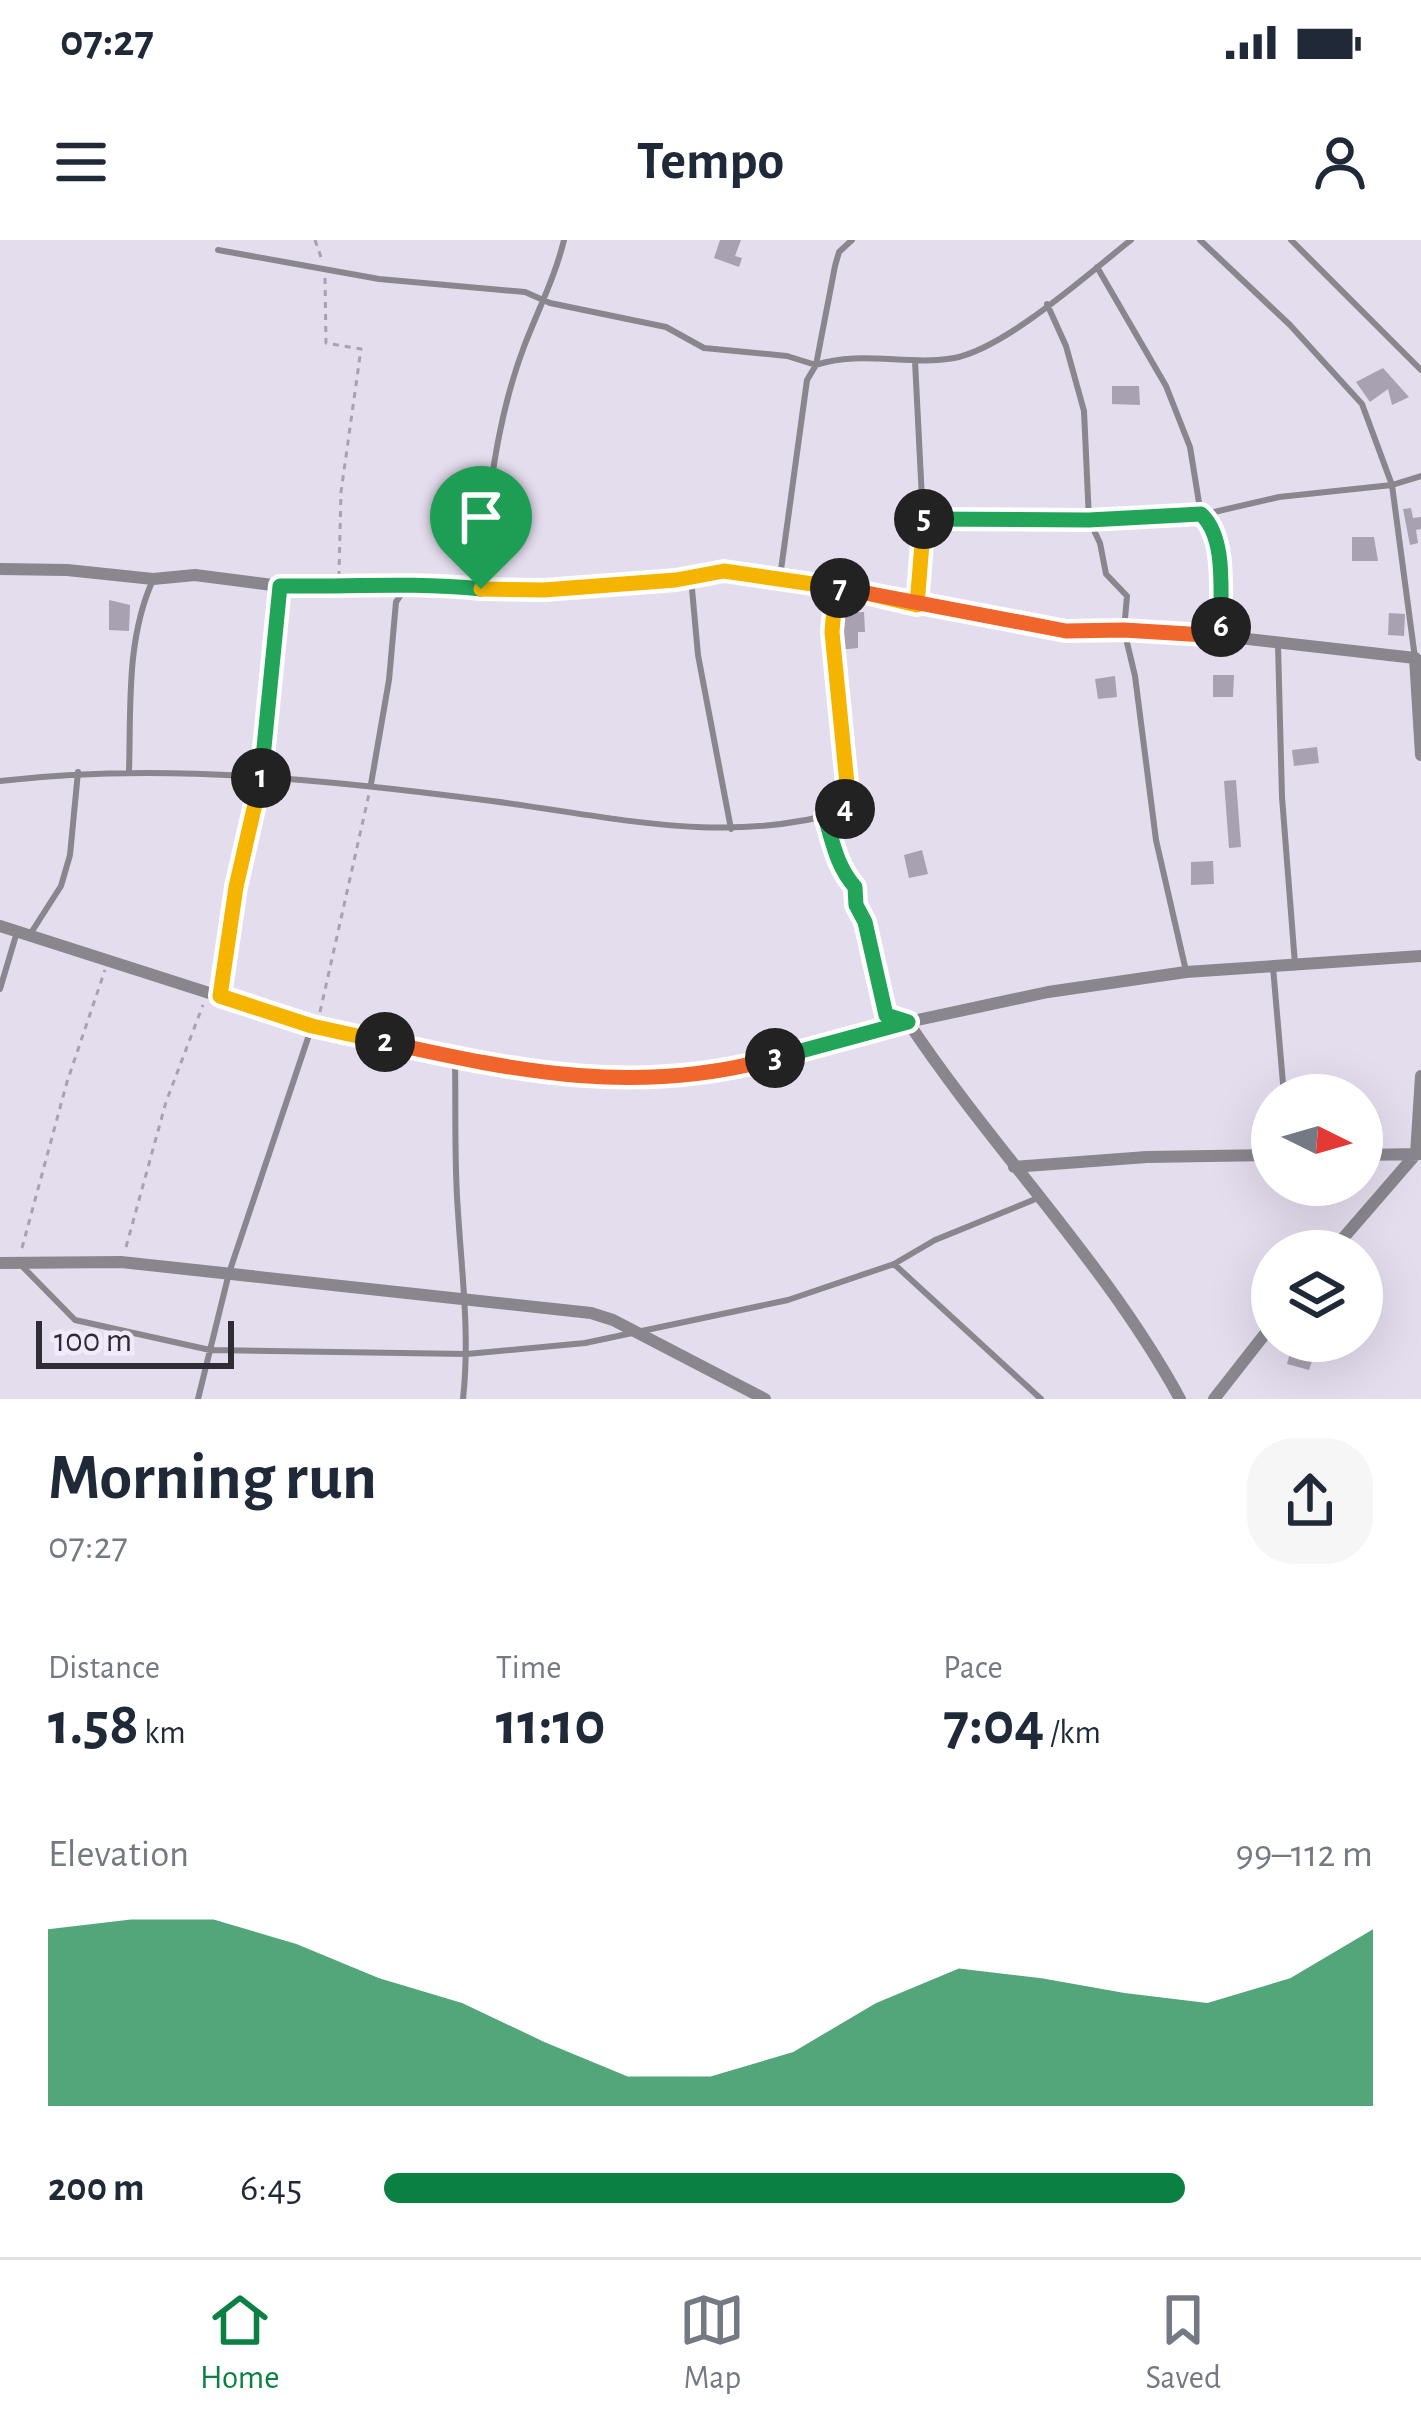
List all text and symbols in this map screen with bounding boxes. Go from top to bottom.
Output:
text: 07:27 [60,19,154,64]
icon: menu [48,129,114,195]
icon: person [1307,129,1373,195]
text: Tempo [637,135,784,189]
pin [430,466,532,589]
icon: arrive [448,484,514,550]
pin: 5 [894,489,954,549]
text: 5 [917,502,931,535]
pin: 7 [810,558,870,618]
text: 7 [833,571,847,604]
pin: 6 [1191,597,1251,657]
text: 6 [1213,610,1229,643]
pin: 1 [231,748,291,808]
text: 1 [255,761,267,794]
pin: 4 [815,779,875,839]
text: 4 [837,792,853,825]
pin: 2 [355,1012,415,1072]
text: 2 [377,1025,393,1058]
pin: 3 [745,1028,805,1088]
text: 3 [768,1041,782,1074]
north arrow [1251,1074,1383,1206]
map controls [1251,1074,1383,1362]
button: layers [1251,1230,1383,1362]
scale bar [36,1315,234,1368]
text: 100 m [54,1325,132,1358]
button: share [1247,1438,1373,1564]
text: Morning run [48,1445,377,1511]
text: 07:27 [48,1527,128,1566]
text: Distance [48,1652,160,1685]
text: Time [496,1652,561,1685]
text: Pace [943,1652,1003,1685]
text: 1.58 [48,1695,139,1755]
text: 11:10 [496,1695,605,1755]
text: 7:04 [943,1695,1044,1755]
text: km [139,1717,186,1750]
text: /km [1044,1717,1101,1750]
text: Elevation [48,1835,189,1874]
text: 99–112 m [1236,1835,1373,1874]
text: 200 m [48,2169,144,2208]
text: 6:45 [240,2169,302,2208]
tab: Home [200,2287,279,2399]
tab: Map [679,2287,745,2399]
tab: Saved [1145,2287,1221,2399]

